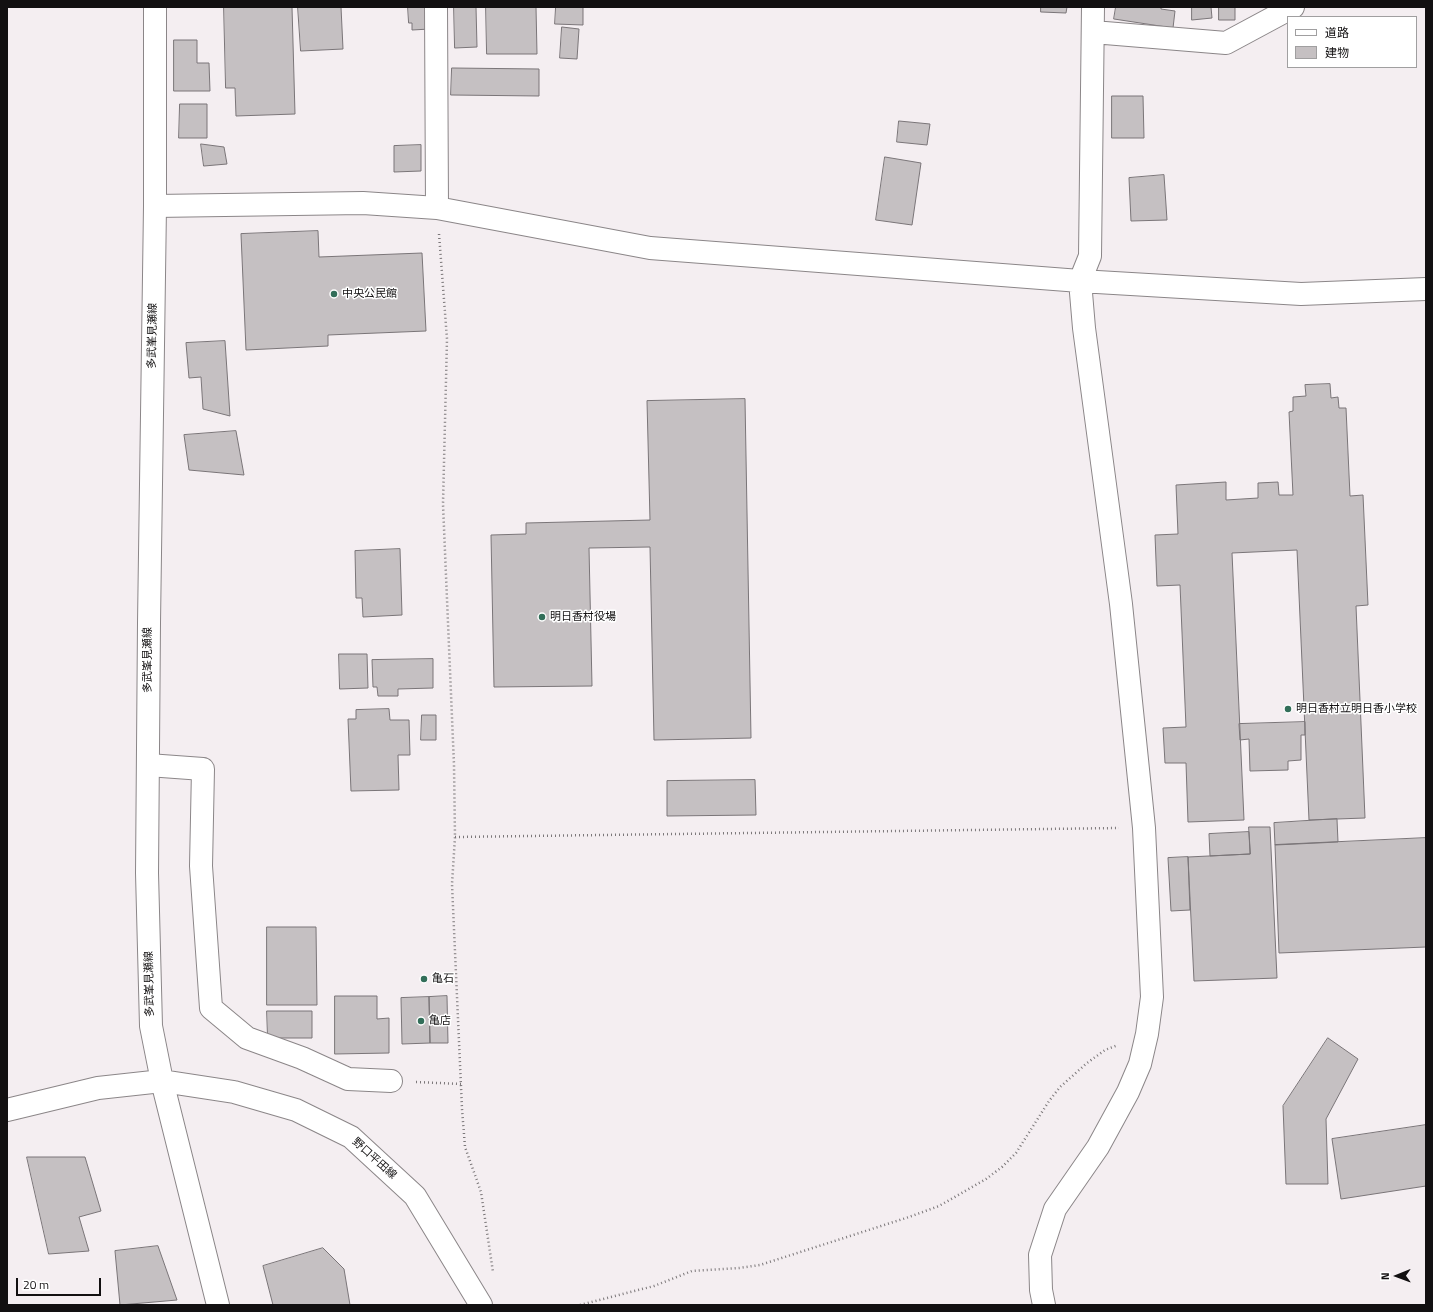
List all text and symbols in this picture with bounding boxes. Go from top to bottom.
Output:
legend [1287,16,1417,68]
text: 道路 [1325,23,1349,42]
text: 建物 [1325,43,1349,62]
place label: 中央公民館 [342,287,397,301]
marker: 中央公民館 [329,289,339,299]
street label: 多武峯見瀬線 [146,303,160,369]
place label: 明日香村役場 [550,610,616,624]
marker: 明日香村役場 [537,612,547,622]
street label: 多武峯見瀬線 [141,627,155,693]
place label: 明日香村立明日香小学校 [1296,702,1417,716]
marker: 明日香村立明日香小学校 [1283,704,1293,714]
street label: 多武峯見瀬線 [143,951,157,1017]
place label: 亀石 [432,972,454,986]
marker: 亀石 [419,974,429,984]
place label: 亀店 [429,1014,451,1028]
marker: 亀店 [416,1016,426,1026]
street label: 野口平田線 [349,1136,399,1182]
north arrow [1377,1256,1417,1296]
scale bar [18,1270,103,1296]
text: N [1377,1272,1393,1280]
text: 20 m [23,1275,49,1294]

